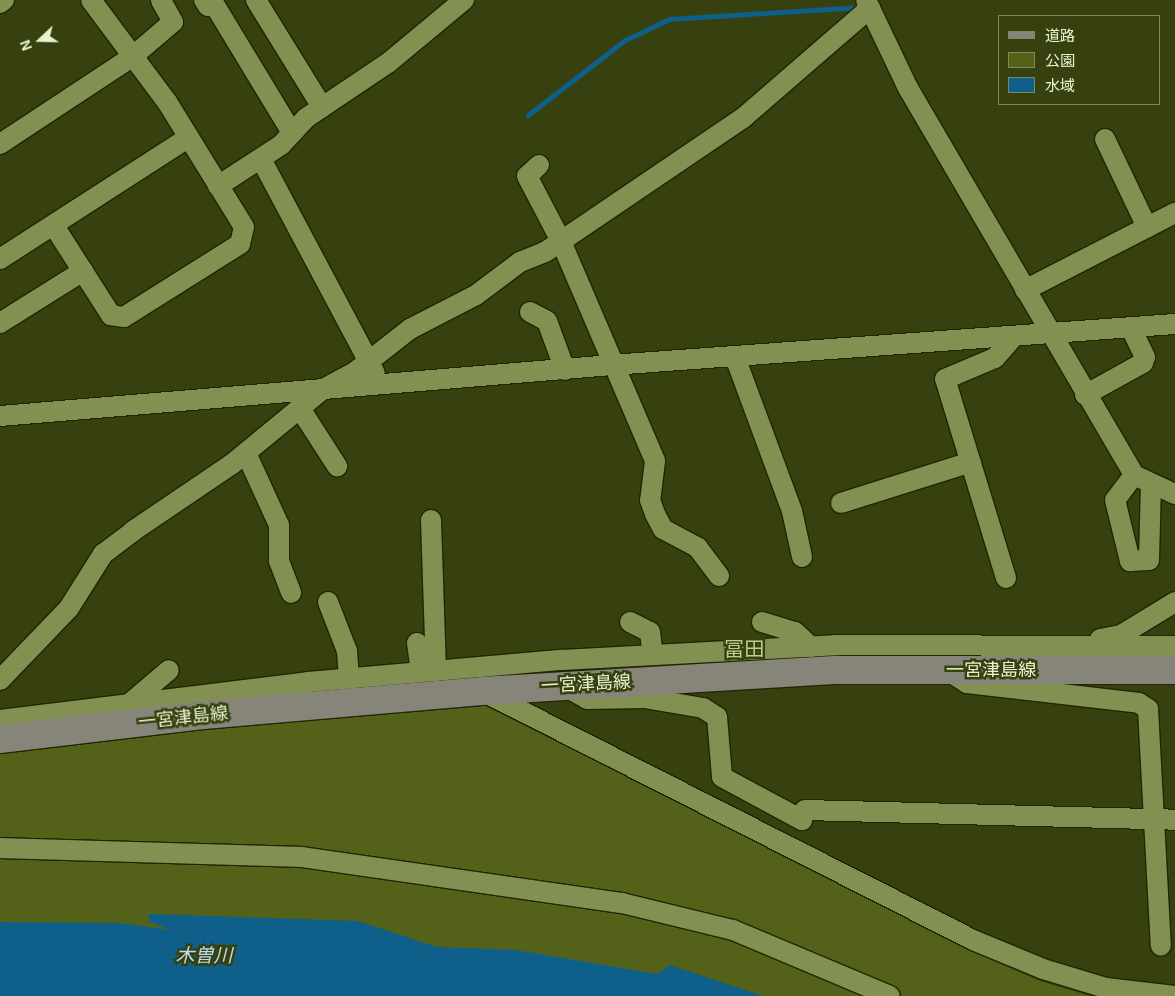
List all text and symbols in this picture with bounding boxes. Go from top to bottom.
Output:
north arrow [15,15,65,65]
legend [998,15,1160,105]
text: 道路 [1045,27,1075,44]
text: N [17,38,35,53]
text: 公園 [1045,52,1075,69]
text: 水域 [1045,77,1075,94]
district label: 冨田 [724,637,764,661]
street label: 一宮津島線 [946,659,1036,681]
street label: 一宮津島線 [540,671,632,697]
street label: 一宮津島線 [137,703,229,733]
water label: 木曽川 [176,945,232,967]

